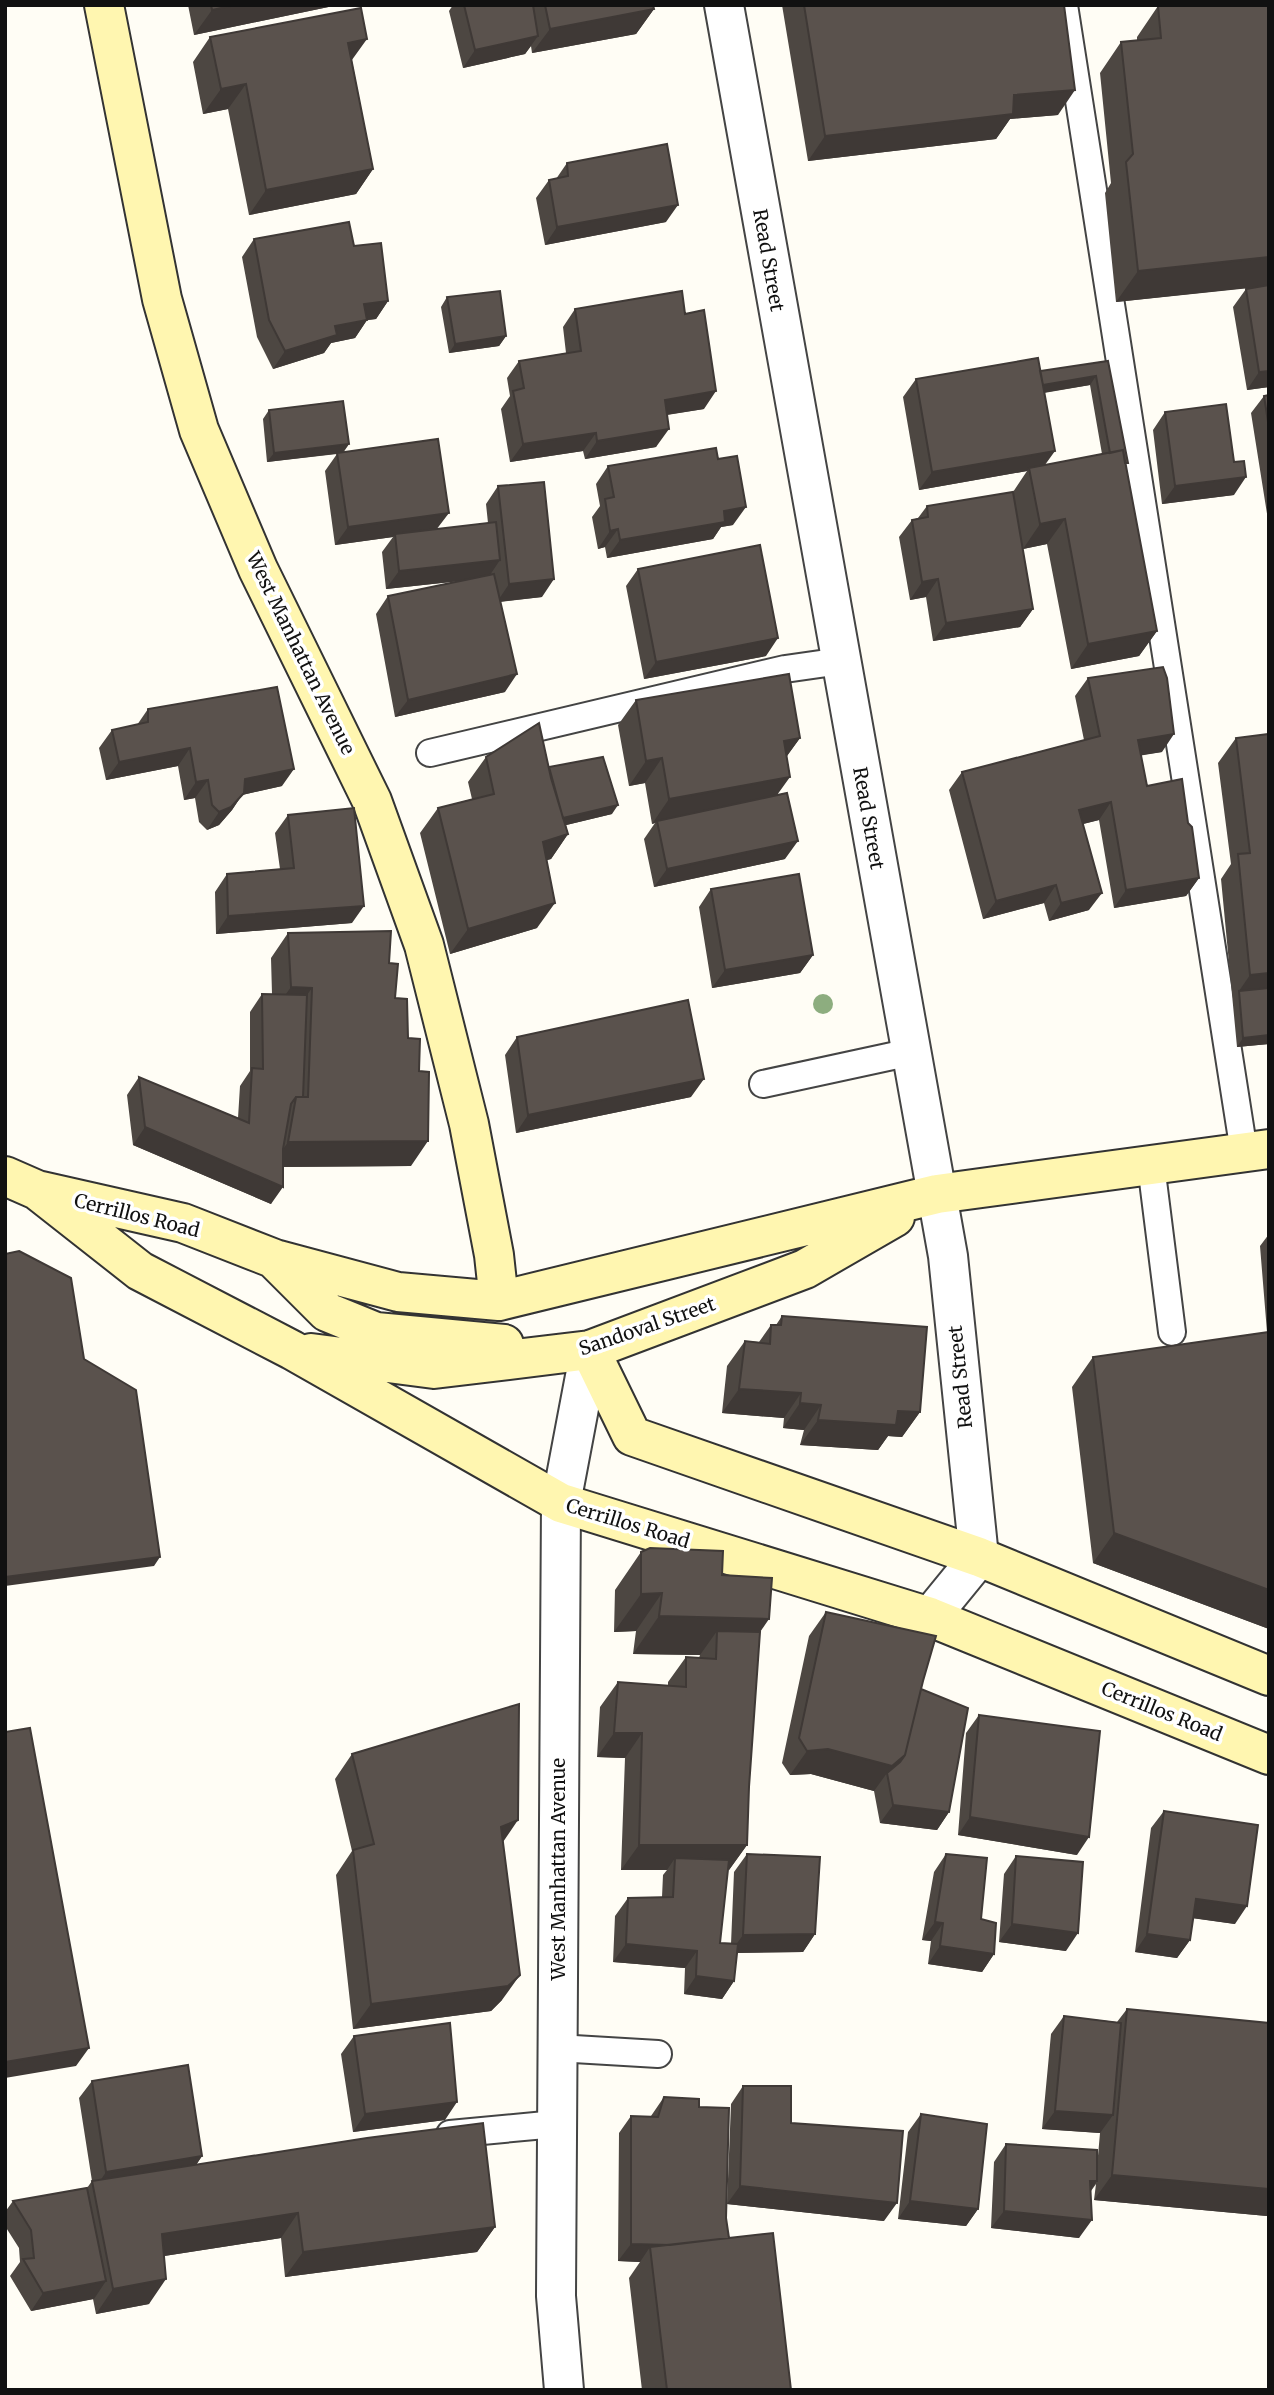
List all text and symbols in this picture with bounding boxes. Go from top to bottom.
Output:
street label: Read Street [748,207,790,314]
street label: West Manhattan Avenue [241,547,361,758]
street label: Read Street [848,765,890,872]
street label: Cerrillos Road [72,1188,202,1242]
street label: Sandoval Street [576,1291,719,1361]
street label: Read Street [943,1324,977,1430]
street label: Cerrillos Road [563,1493,693,1553]
street label: Cerrillos Road [1098,1676,1226,1746]
street label: West Manhattan Avenue [546,1758,570,1981]

